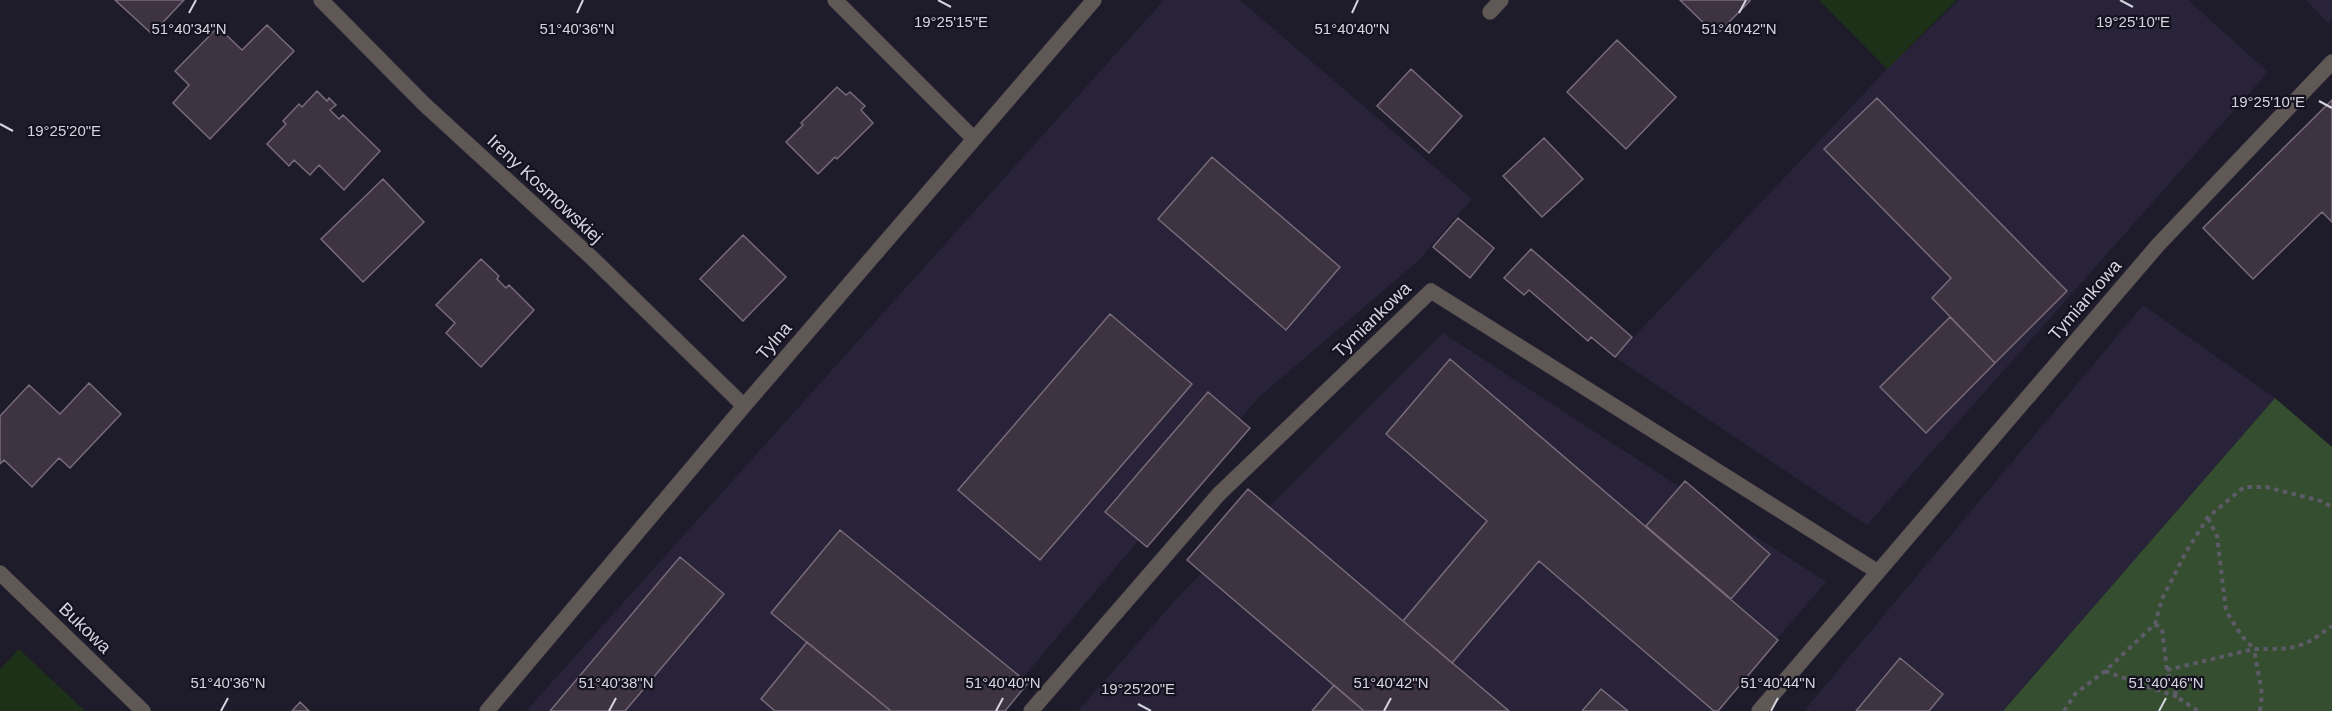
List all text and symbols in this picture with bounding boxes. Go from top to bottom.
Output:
text: 19°25'15"E [914,13,988,30]
text: 19°25'10"E [2096,13,2170,30]
text: 51°40'34"N [151,20,227,37]
text: 51°40'36"N [539,20,615,37]
text: 51°40'40"N [1314,20,1390,37]
text: 51°40'42"N [1701,20,1777,37]
text: 19°25'10"E [2231,93,2305,110]
text: 19°25'20"E [27,122,101,139]
street label: Ireny Kosmowskiej [483,131,607,247]
street label: Tymiankowa [2045,255,2126,344]
street label: Tymiankowa [1329,277,1416,362]
street label: Tylna [752,317,796,364]
street label: Bukowa [55,599,116,658]
text: 51°40'36"N [190,674,266,691]
text: 51°40'38"N [578,674,654,691]
text: 51°40'40"N [965,674,1041,691]
text: 51°40'42"N [1353,674,1429,691]
text: 51°40'44"N [1740,674,1816,691]
text: 51°40'46"N [2128,674,2204,691]
text: 19°25'20"E [1101,680,1175,697]

